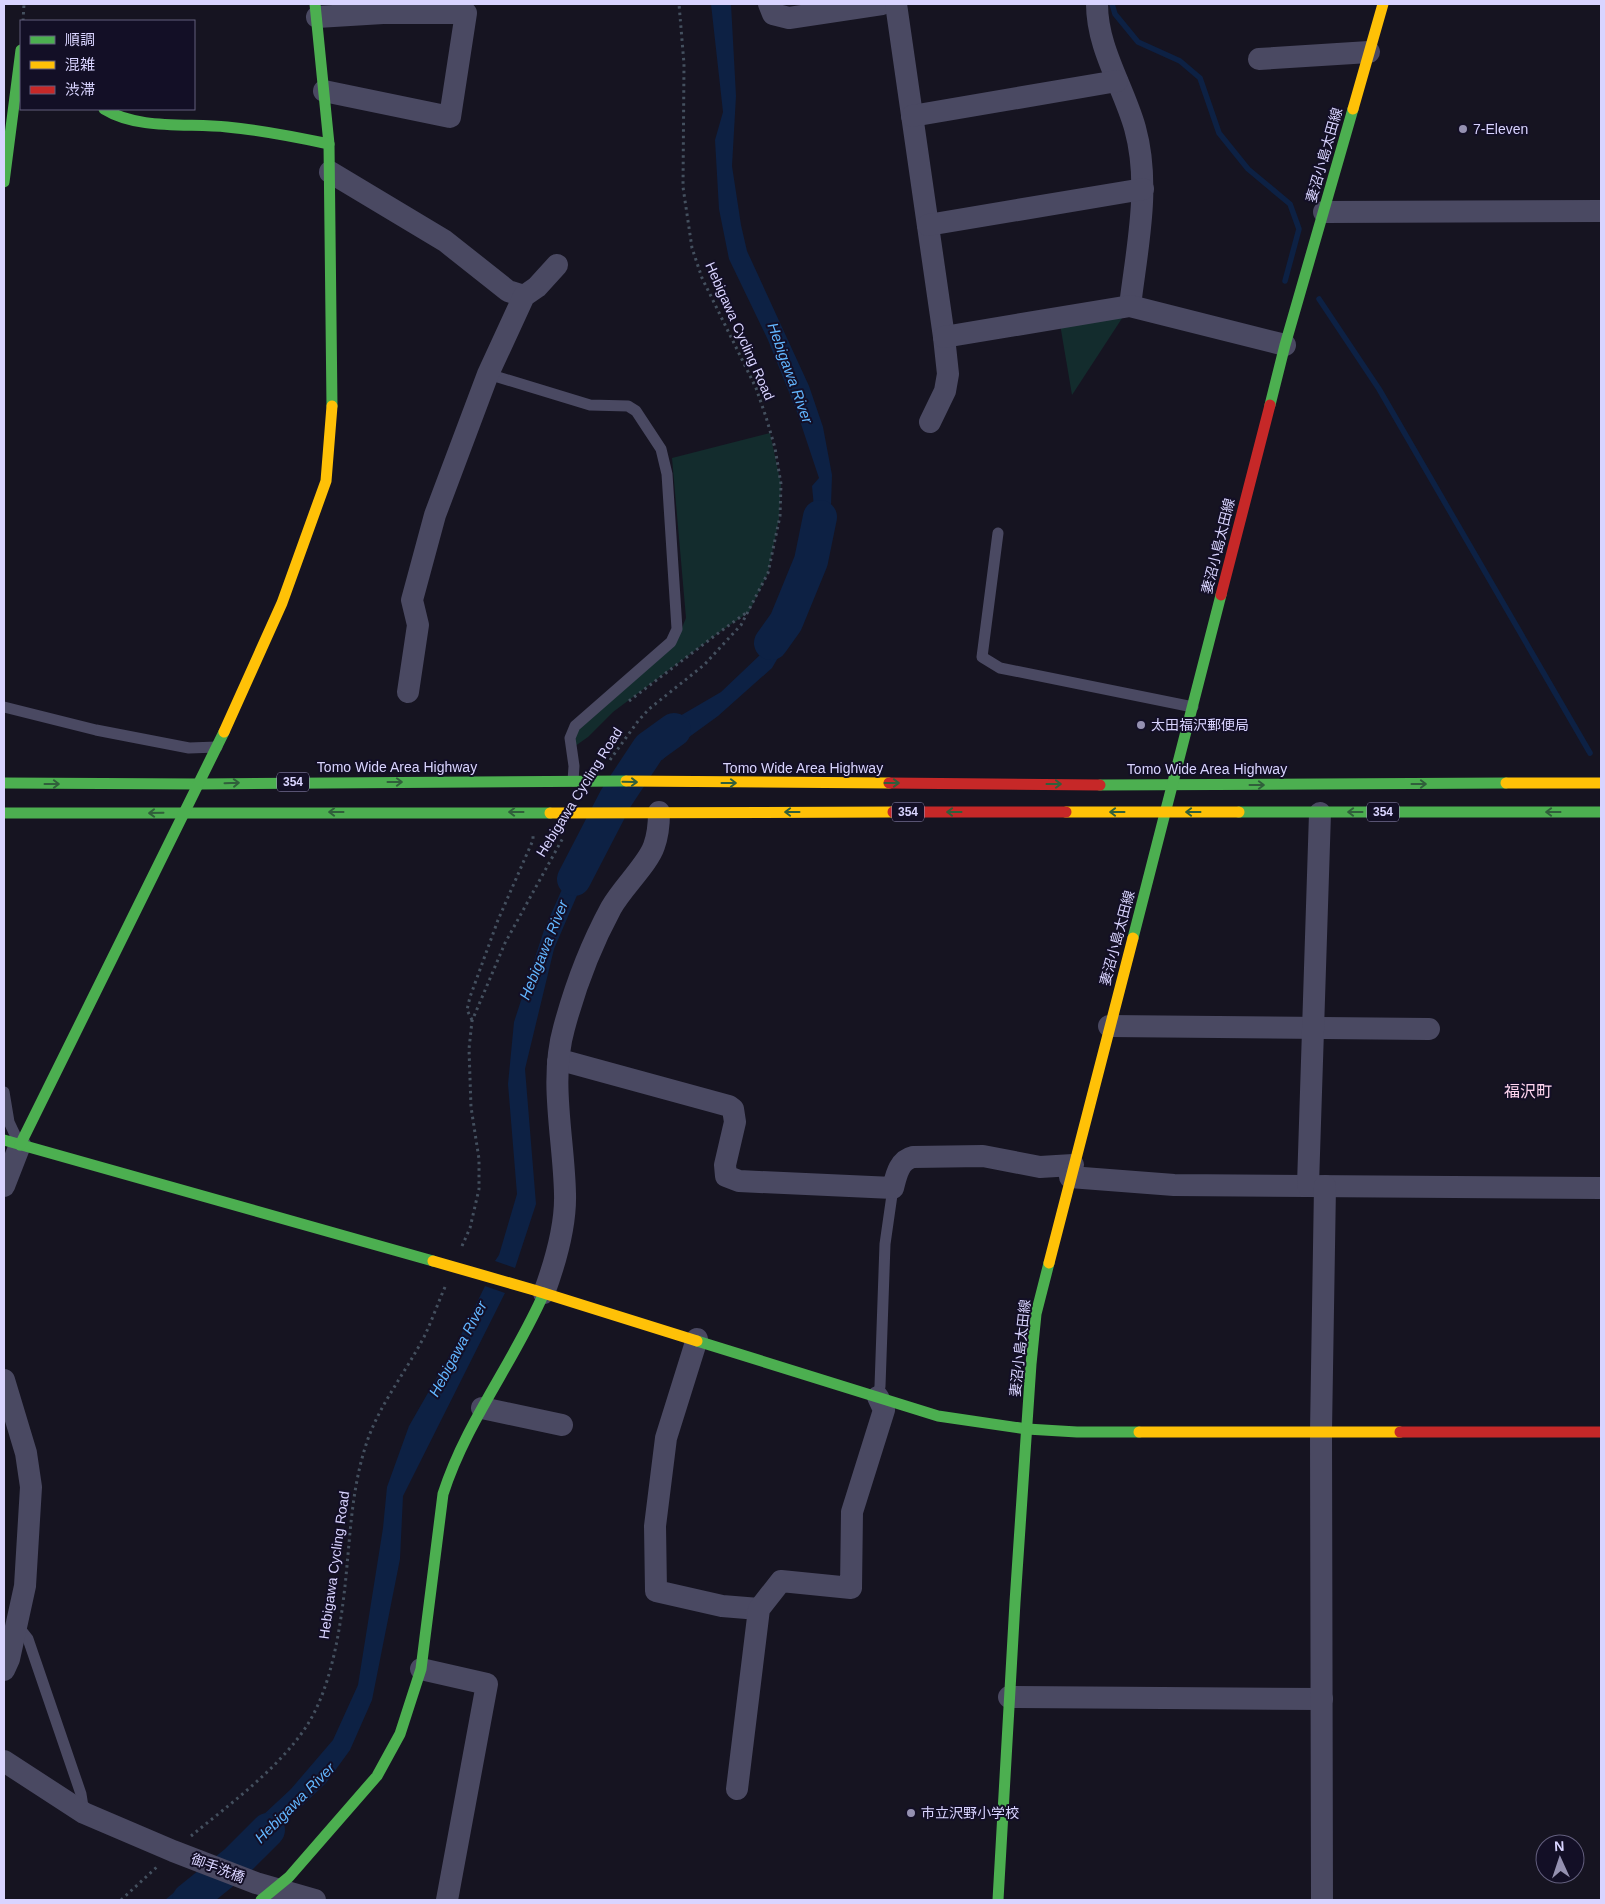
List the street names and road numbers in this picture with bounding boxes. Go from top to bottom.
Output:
street label: 妻沼小島太田線 [1303,106,1345,204]
street label: Hebigawa Cycling Road [702,259,778,403]
street label: 妻沼小島太田線 [1198,497,1238,595]
street label: Hebigawa Cycling Road [533,724,625,860]
street label: Tomo Wide Area Highway [317,759,477,775]
street label: Tomo Wide Area Highway [723,760,883,776]
street label: Tomo Wide Area Highway [1127,761,1287,777]
road number: 354 [277,772,309,792]
road number: 354 [892,802,924,822]
road number: 354 [1367,802,1399,822]
street label: 妻沼小島太田線 [1097,889,1137,987]
street label: 妻沼小島太田線 [1007,1298,1033,1398]
street label: Hebigawa Cycling Road [316,1490,352,1640]
street label: 御手洗橋 [189,1850,247,1886]

